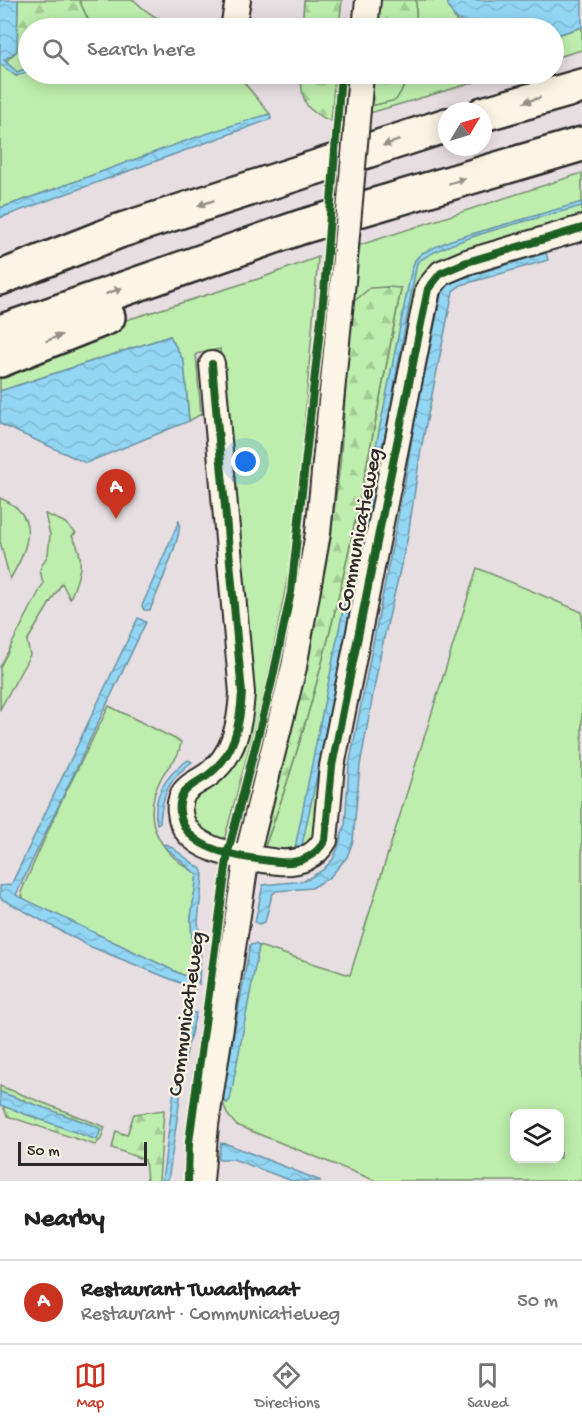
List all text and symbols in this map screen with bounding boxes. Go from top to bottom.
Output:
search box [18,18,564,84]
icon: search [39,35,72,68]
text: Search here [87,38,195,64]
one-way arrow [523,96,541,105]
north arrow [438,102,492,156]
one-way arrow [382,139,400,148]
one-way arrow [449,176,467,185]
one-way arrow [197,199,215,208]
one-way arrow [106,286,124,296]
one-way arrow [46,333,64,343]
street label: Communicatieweg [332,446,390,614]
your location [231,447,260,476]
pin: A [96,470,136,519]
street label: Communicatieweg [164,930,212,1098]
map controls [510,1109,564,1163]
button: layers [510,1109,564,1163]
scale bar [18,1139,147,1166]
text: 50 m [27,1143,60,1162]
text: Nearby [24,1205,105,1236]
text: Restaurant Twaalfmaat [81,1278,299,1304]
text: A [38,1291,49,1314]
text: 50 m [517,1291,558,1314]
text: Restaurant · Communicatieweg [81,1304,340,1327]
tab: Map [74,1359,107,1414]
tab: Directions [254,1359,320,1414]
tab: Saved [467,1359,508,1414]

